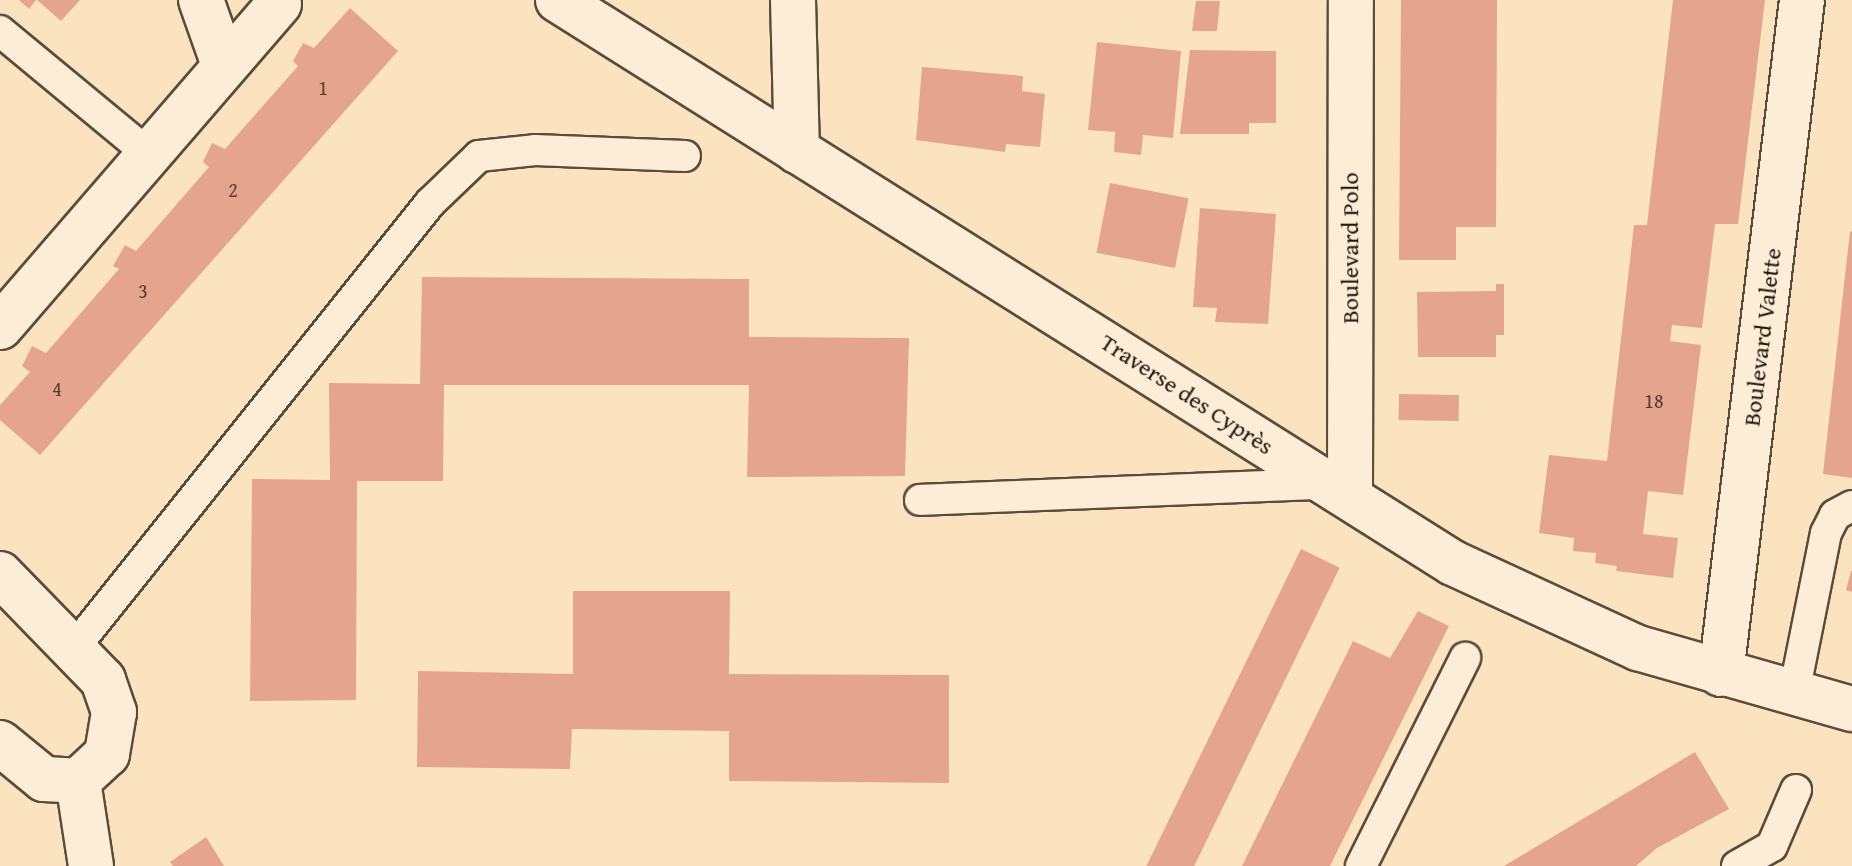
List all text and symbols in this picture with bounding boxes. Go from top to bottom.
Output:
house number: 1 [318,75,328,99]
street label: Boulevard Polo [1336,172,1364,324]
house number: 2 [228,177,238,201]
street label: Boulevard Valette [1737,246,1787,428]
house number: 3 [138,278,148,302]
street label: Traverse des Cyprès [1095,327,1279,461]
house number: 4 [52,376,62,400]
house number: 18 [1644,388,1664,412]

